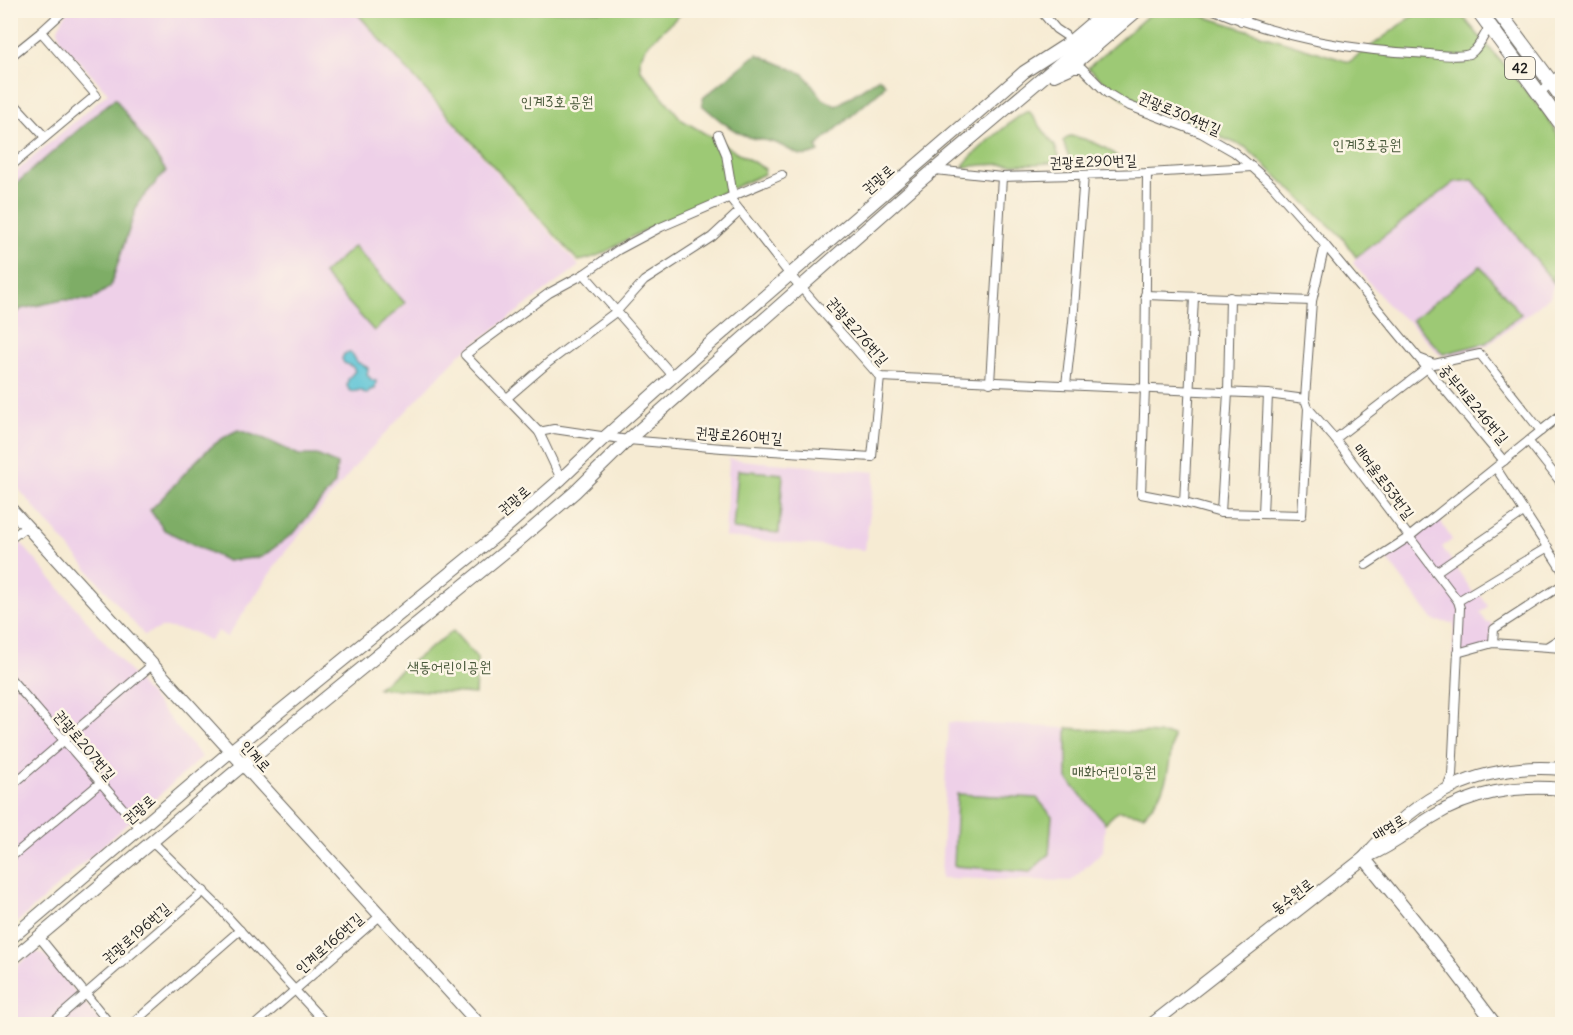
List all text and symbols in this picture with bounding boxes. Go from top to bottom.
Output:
road number: 42 [1505,57,1535,79]
street label: 권광로304번길 [1136,87,1224,139]
park label: 인계3호 공원 [521,92,593,111]
park label: 인계3호공원 [1333,135,1401,154]
street label: 권광로290번길 [1049,150,1137,172]
street label: 권광로 [858,160,898,198]
street label: 권광로276번길 [823,293,893,369]
street label: 중부대로246번길 [1435,360,1513,448]
street label: 권광로260번길 [695,422,783,448]
street label: 매여울로53번길 [1349,440,1419,522]
street label: 권광로 [494,481,534,519]
park label: 색동어린이공원 [407,657,491,676]
street label: 권광로207번길 [50,706,120,784]
street label: 인계로 [237,736,275,776]
park label: 매화어린이공원 [1072,762,1156,781]
street label: 권광로 [119,790,159,828]
street label: 매영로 [1369,809,1409,845]
street label: 동수원로 [1267,874,1317,918]
street label: 권광로196번길 [98,898,174,968]
street label: 인계로166번길 [291,908,367,978]

